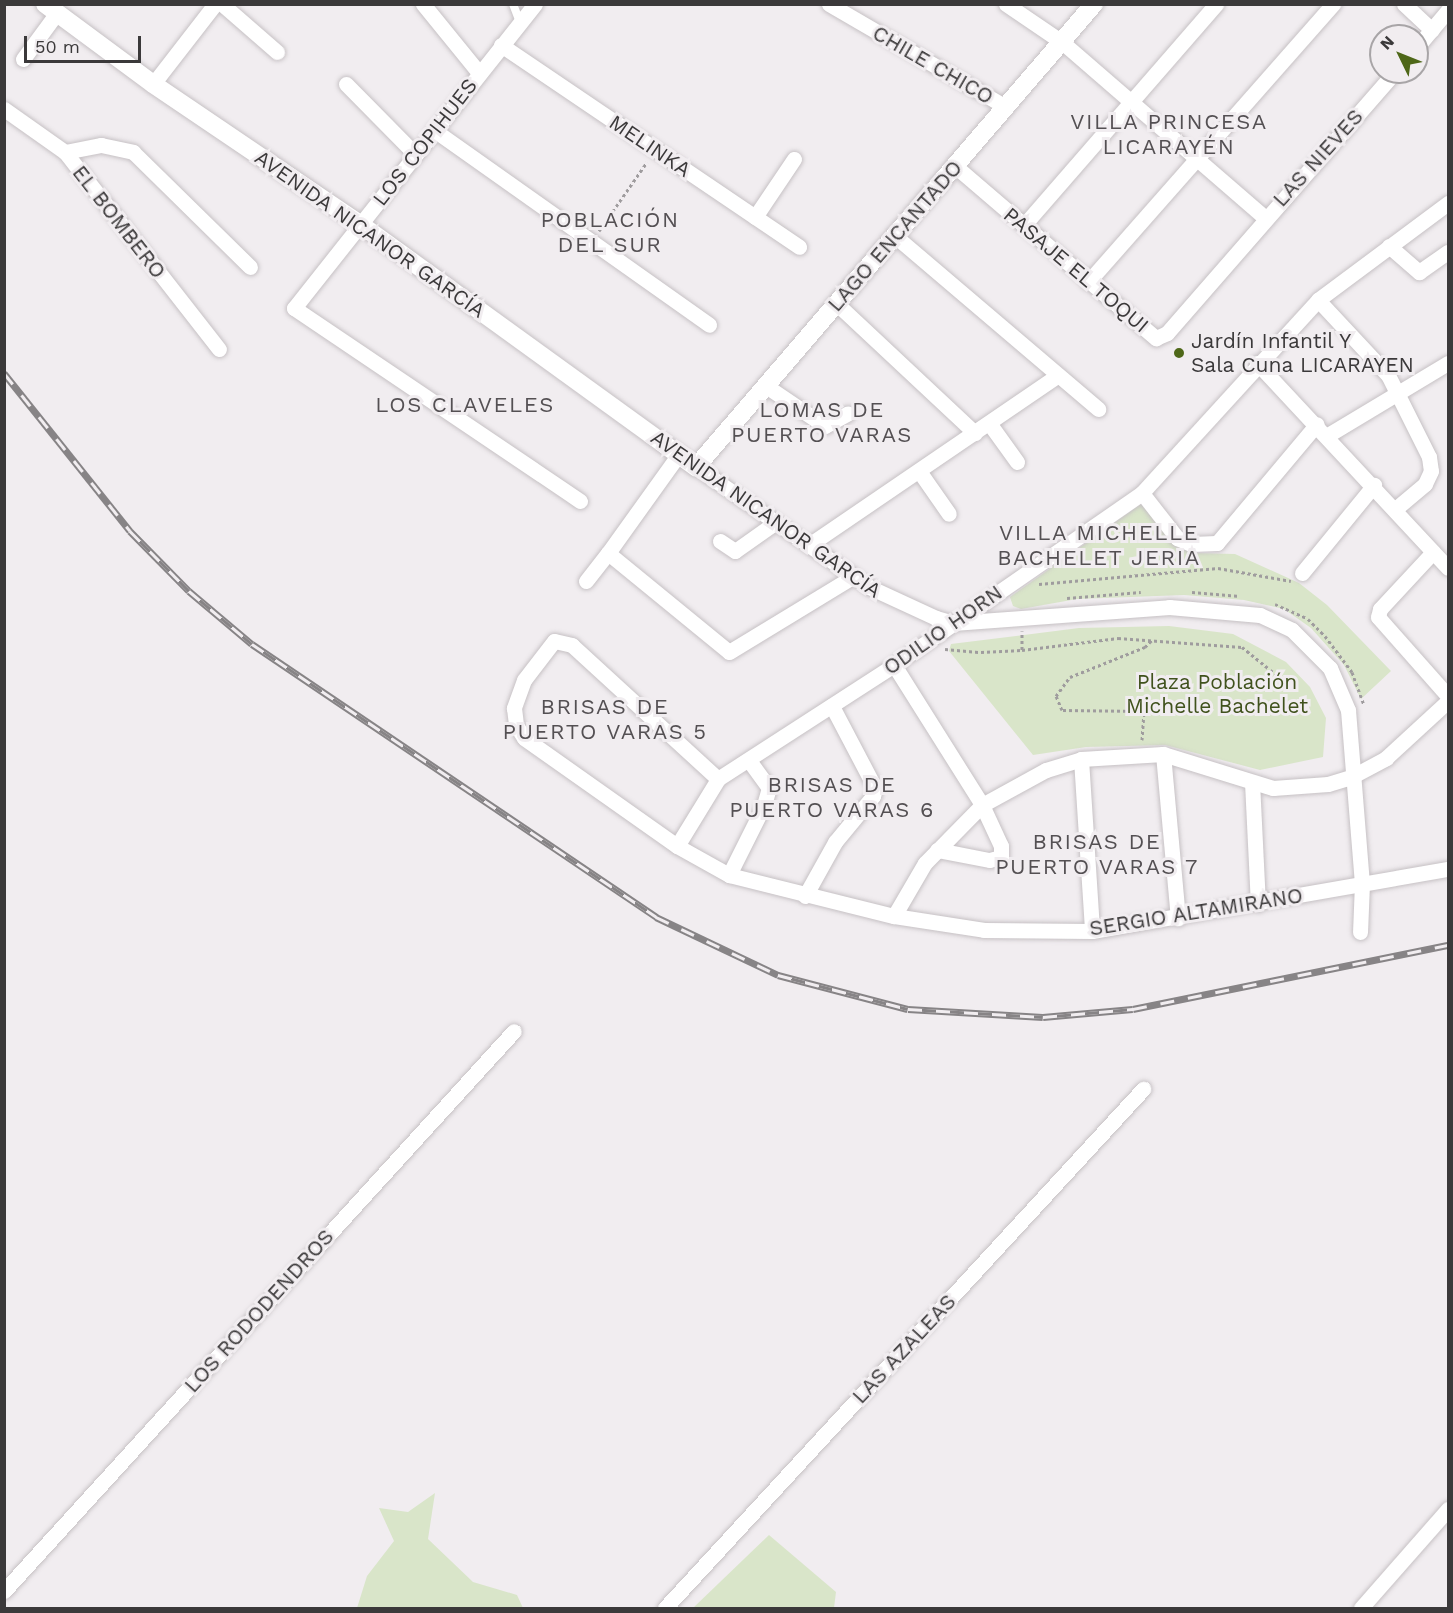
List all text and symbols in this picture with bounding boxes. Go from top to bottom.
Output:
street label: CHILE CHICO [868,20,998,110]
scale bar [27,24,144,62]
north arrow [1369,24,1429,84]
text: N [1376,32,1398,54]
text: 50 m [35,36,80,57]
street label: LOS COPIHUES [367,73,483,211]
street label: LAS NIEVES [1268,104,1368,212]
district label: VILLA PRINCESA LICARAYÉN [1070,108,1268,160]
street label: MELINKA [604,110,696,182]
street label: AVENIDA NICANOR GARCÍA [250,144,490,324]
street label: LAGO ENCANTADO [823,155,967,317]
street label: EL BOMBERO [67,160,171,284]
street label: PASAJE EL TOQUI [998,202,1154,338]
district label: POBLACIÓN DEL SUR [540,206,680,258]
place label: Jardín Infantil Y Sala Cuna LICARAYEN [1191,328,1415,378]
marker: Jardín Infantil Y Sala Cuna LICARAYEN [1172,346,1186,360]
district label: LOS CLAVELES [375,392,555,418]
district label: LOMAS DE PUERTO VARAS [731,396,913,448]
street label: AVENIDA NICANOR GARCÍA [646,424,886,604]
district label: VILLA MICHELLE BACHELET JERIA [997,519,1201,570]
street label: ODILIO HORN [879,580,1007,680]
park label: Plaza Población Michelle Bachelet [1126,669,1308,719]
district label: BRISAS DE PUERTO VARAS 5 [502,693,708,744]
district label: BRISAS DE PUERTO VARAS 6 [729,771,935,822]
district label: BRISAS DE PUERTO VARAS 7 [994,828,1200,879]
street label: SERGIO ALTAMIRANO [1087,883,1305,941]
street label: LOS RODODENDROS [179,1224,339,1398]
street label: LAS AZALEAS [847,1289,961,1409]

